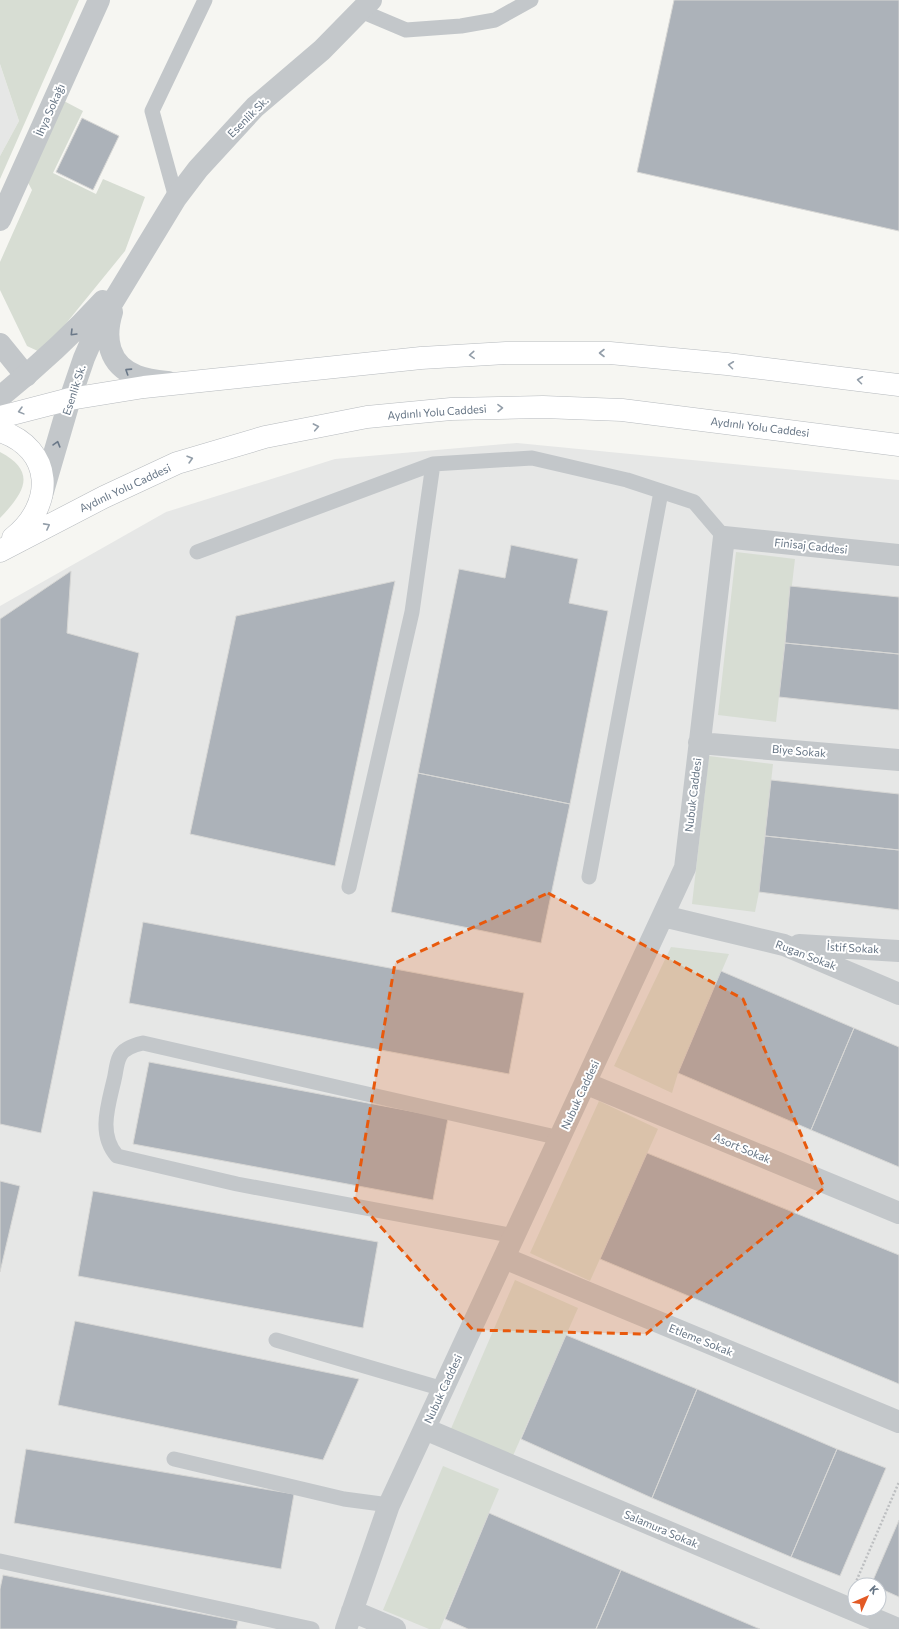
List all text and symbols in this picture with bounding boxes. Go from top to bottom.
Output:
street label: İhya Sokağı [31,81,67,138]
street label: Esenlik Sk. [225,93,271,140]
one-way arrow [70,328,78,336]
one-way arrow [599,349,605,357]
one-way arrow [469,350,475,359]
one-way arrow [728,360,734,369]
street label: Esenlik Sk. [59,363,88,417]
one-way arrow [126,369,133,376]
one-way arrow [857,376,863,385]
street label: Aydınlı Yolu Caddesi [387,402,487,421]
one-way arrow [497,404,503,412]
one-way arrow [18,406,25,415]
street label: Aydınlı Yolu Caddesi [710,414,810,439]
one-way arrow [312,424,319,432]
one-way arrow [52,441,61,448]
one-way arrow [186,456,193,464]
street label: Aydınlı Yolu Caddesi [77,461,173,514]
one-way arrow [43,524,50,531]
street label: Finisaj Caddesi [774,535,848,556]
street label: Biye Sokak [772,742,827,759]
street label: Nubuk Caddesi [681,757,704,833]
street label: Rugan Sokak [774,937,839,972]
street label: İstif Sokak [826,939,880,955]
street label: Nubuk Caddesi [558,1058,601,1131]
street label: Asort Sokak [712,1130,773,1165]
street label: Etleme Sokak [667,1321,735,1358]
street label: Nubuk Caddesi [421,1352,464,1425]
street label: Salamura Sokak [622,1507,700,1550]
north arrow [847,1577,887,1617]
text: K [867,1582,882,1597]

